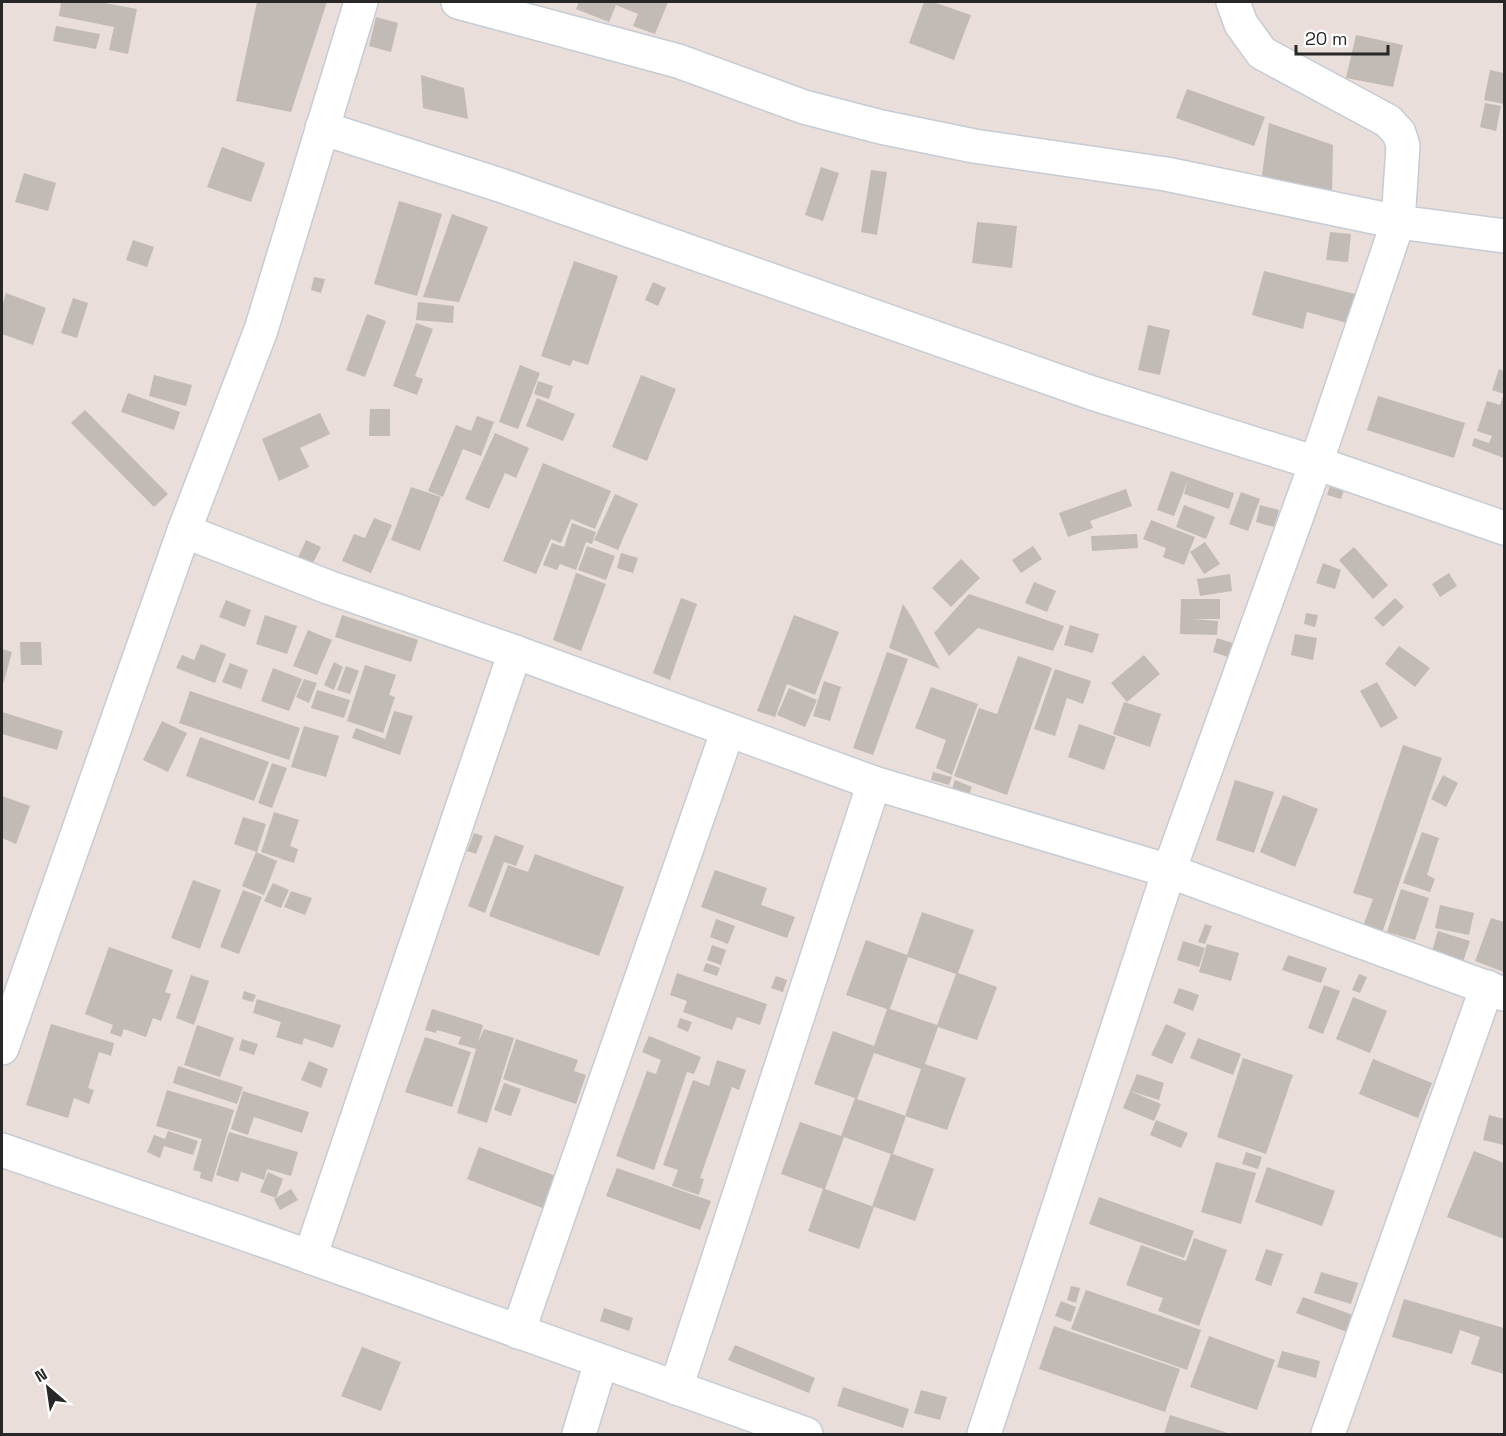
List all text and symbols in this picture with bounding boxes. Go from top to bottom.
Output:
scale bar [1296,18,1388,56]
text: 20 m [1305,27,1348,50]
north arrow [18,1358,78,1418]
text: N [31,1364,51,1387]

